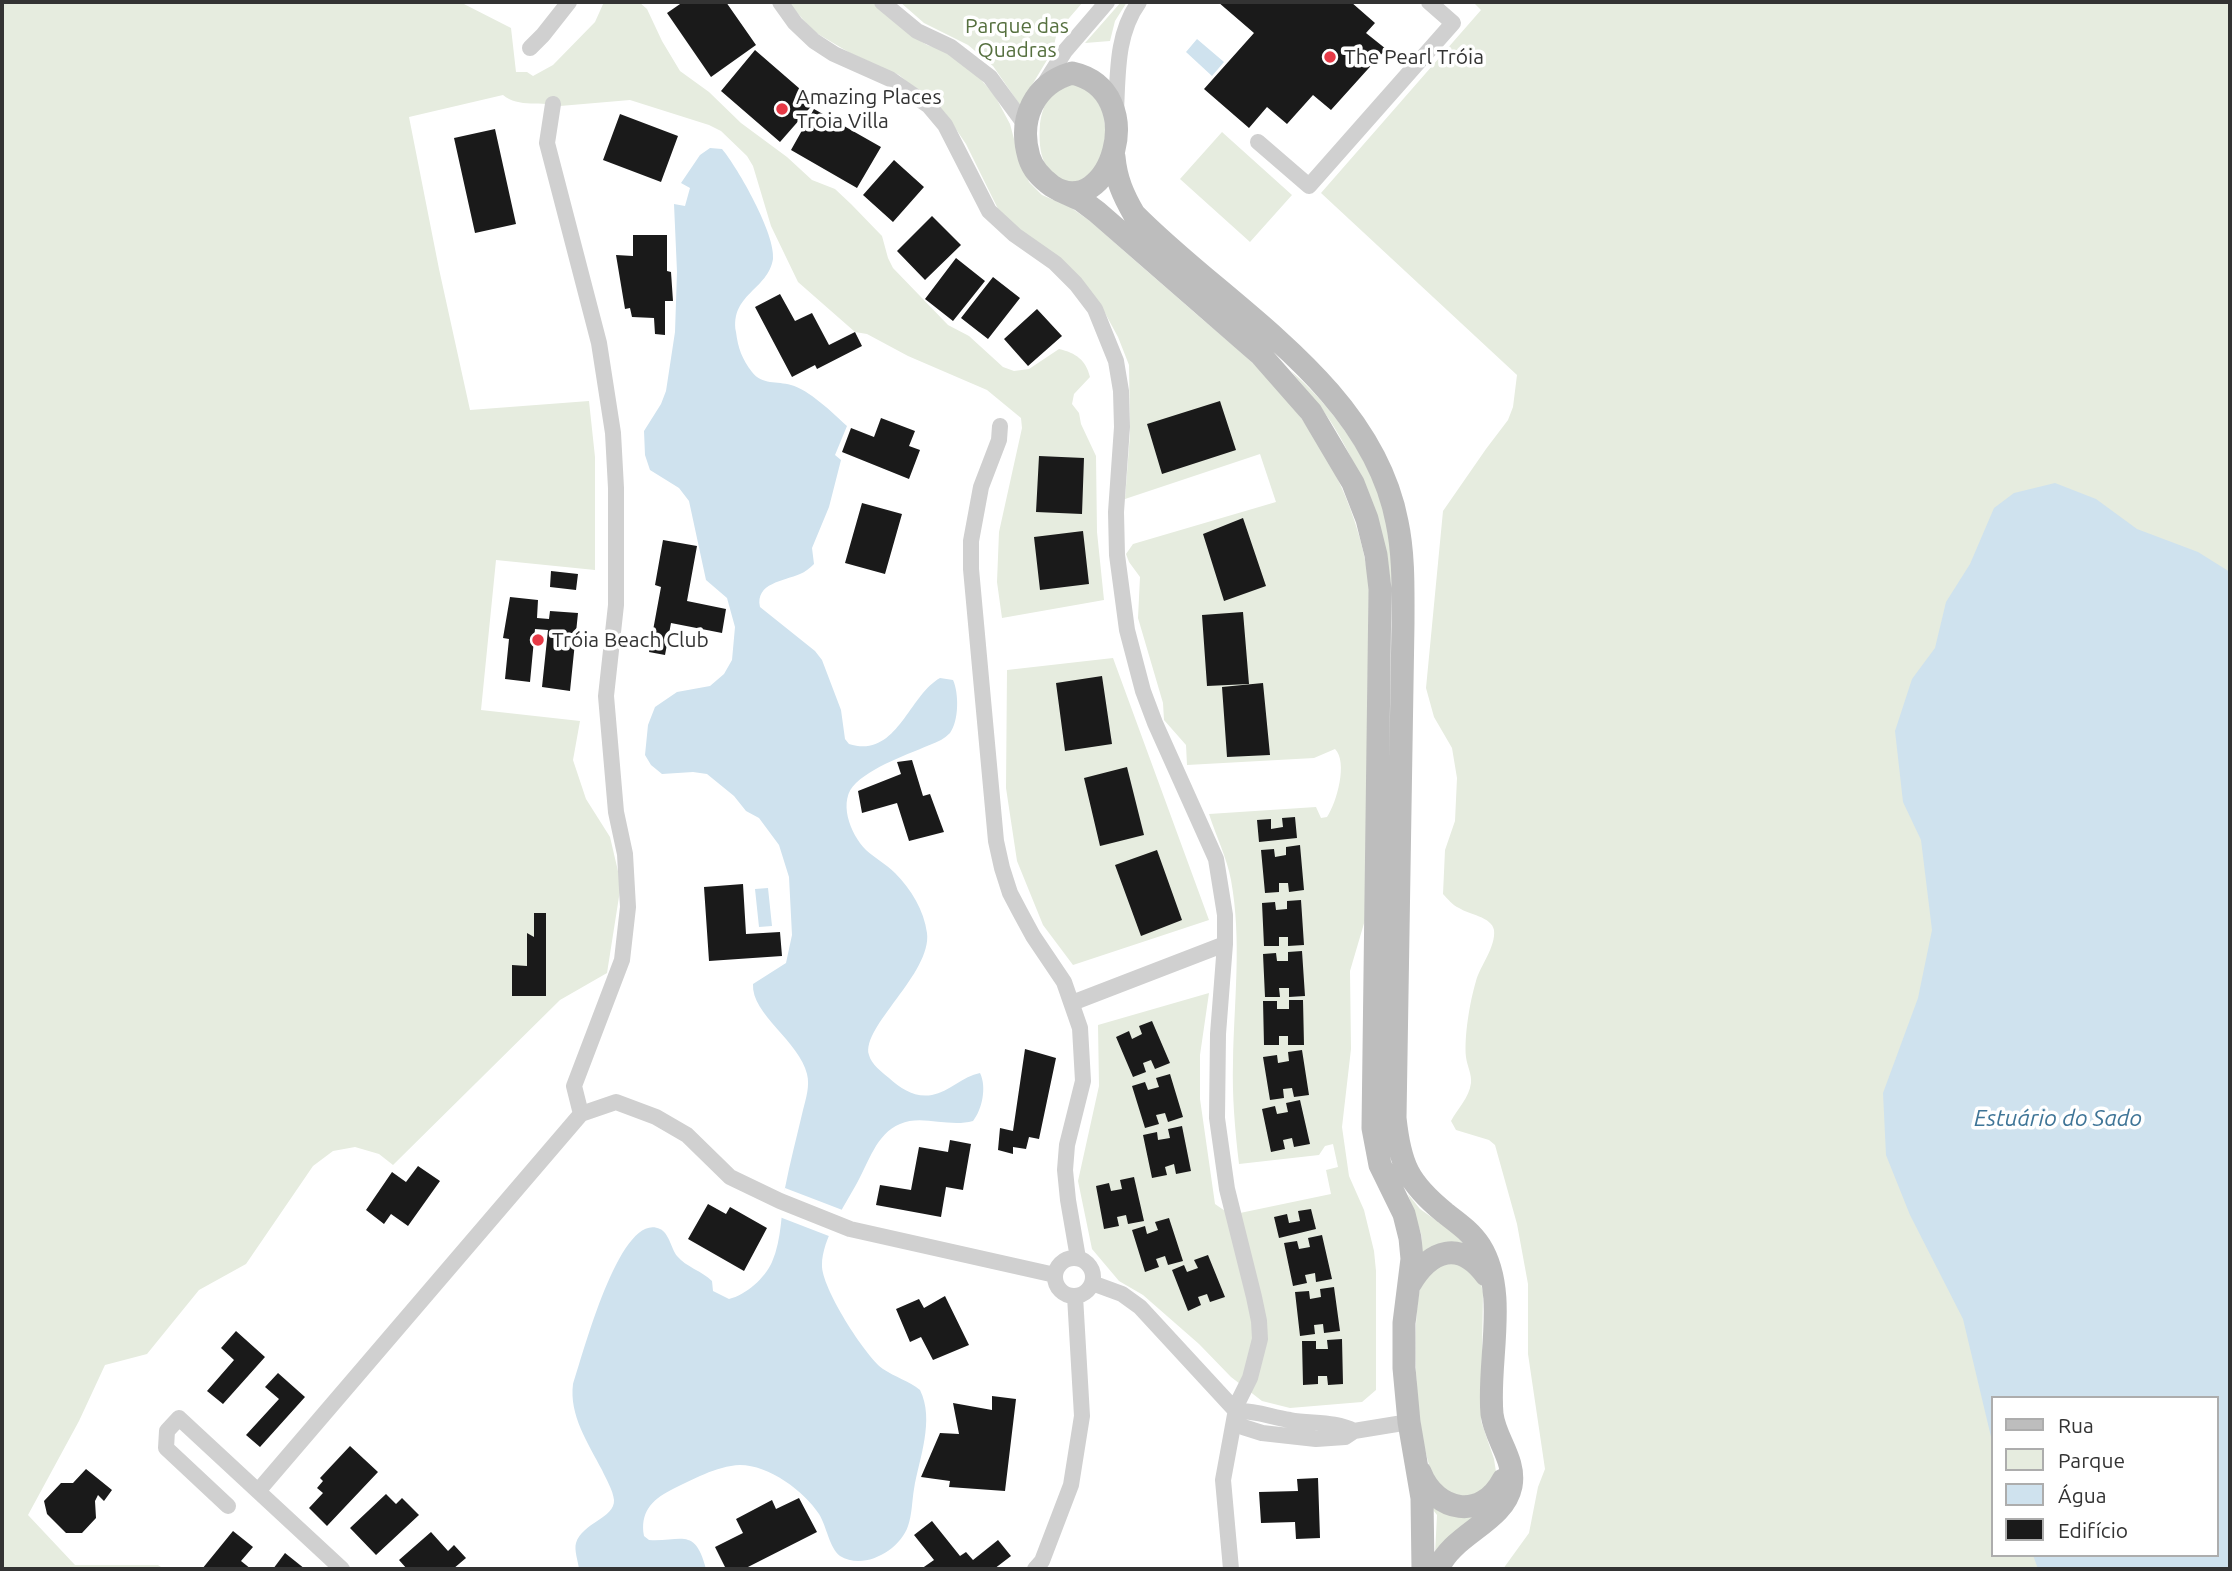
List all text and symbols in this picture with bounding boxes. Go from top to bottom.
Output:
park label: Parque das Quadras [965,13,1069,63]
place label: The Pearl Tróia [1344,44,1484,70]
marker: The Pearl Tróia [1322,49,1338,65]
place label: Amazing Places Troia Villa [796,84,942,134]
marker: Amazing Places Troia Villa [774,101,790,117]
place label: Tróia Beach Club [552,627,709,653]
marker: Tróia Beach Club [530,632,546,648]
water label: Estuário do Sado [1974,1104,2142,1132]
legend [1990,1396,2218,1557]
text: Rua [2058,1413,2094,1437]
text: Parque [2058,1448,2125,1472]
text: Água [2058,1483,2107,1507]
text: Edifício [2058,1518,2128,1542]

